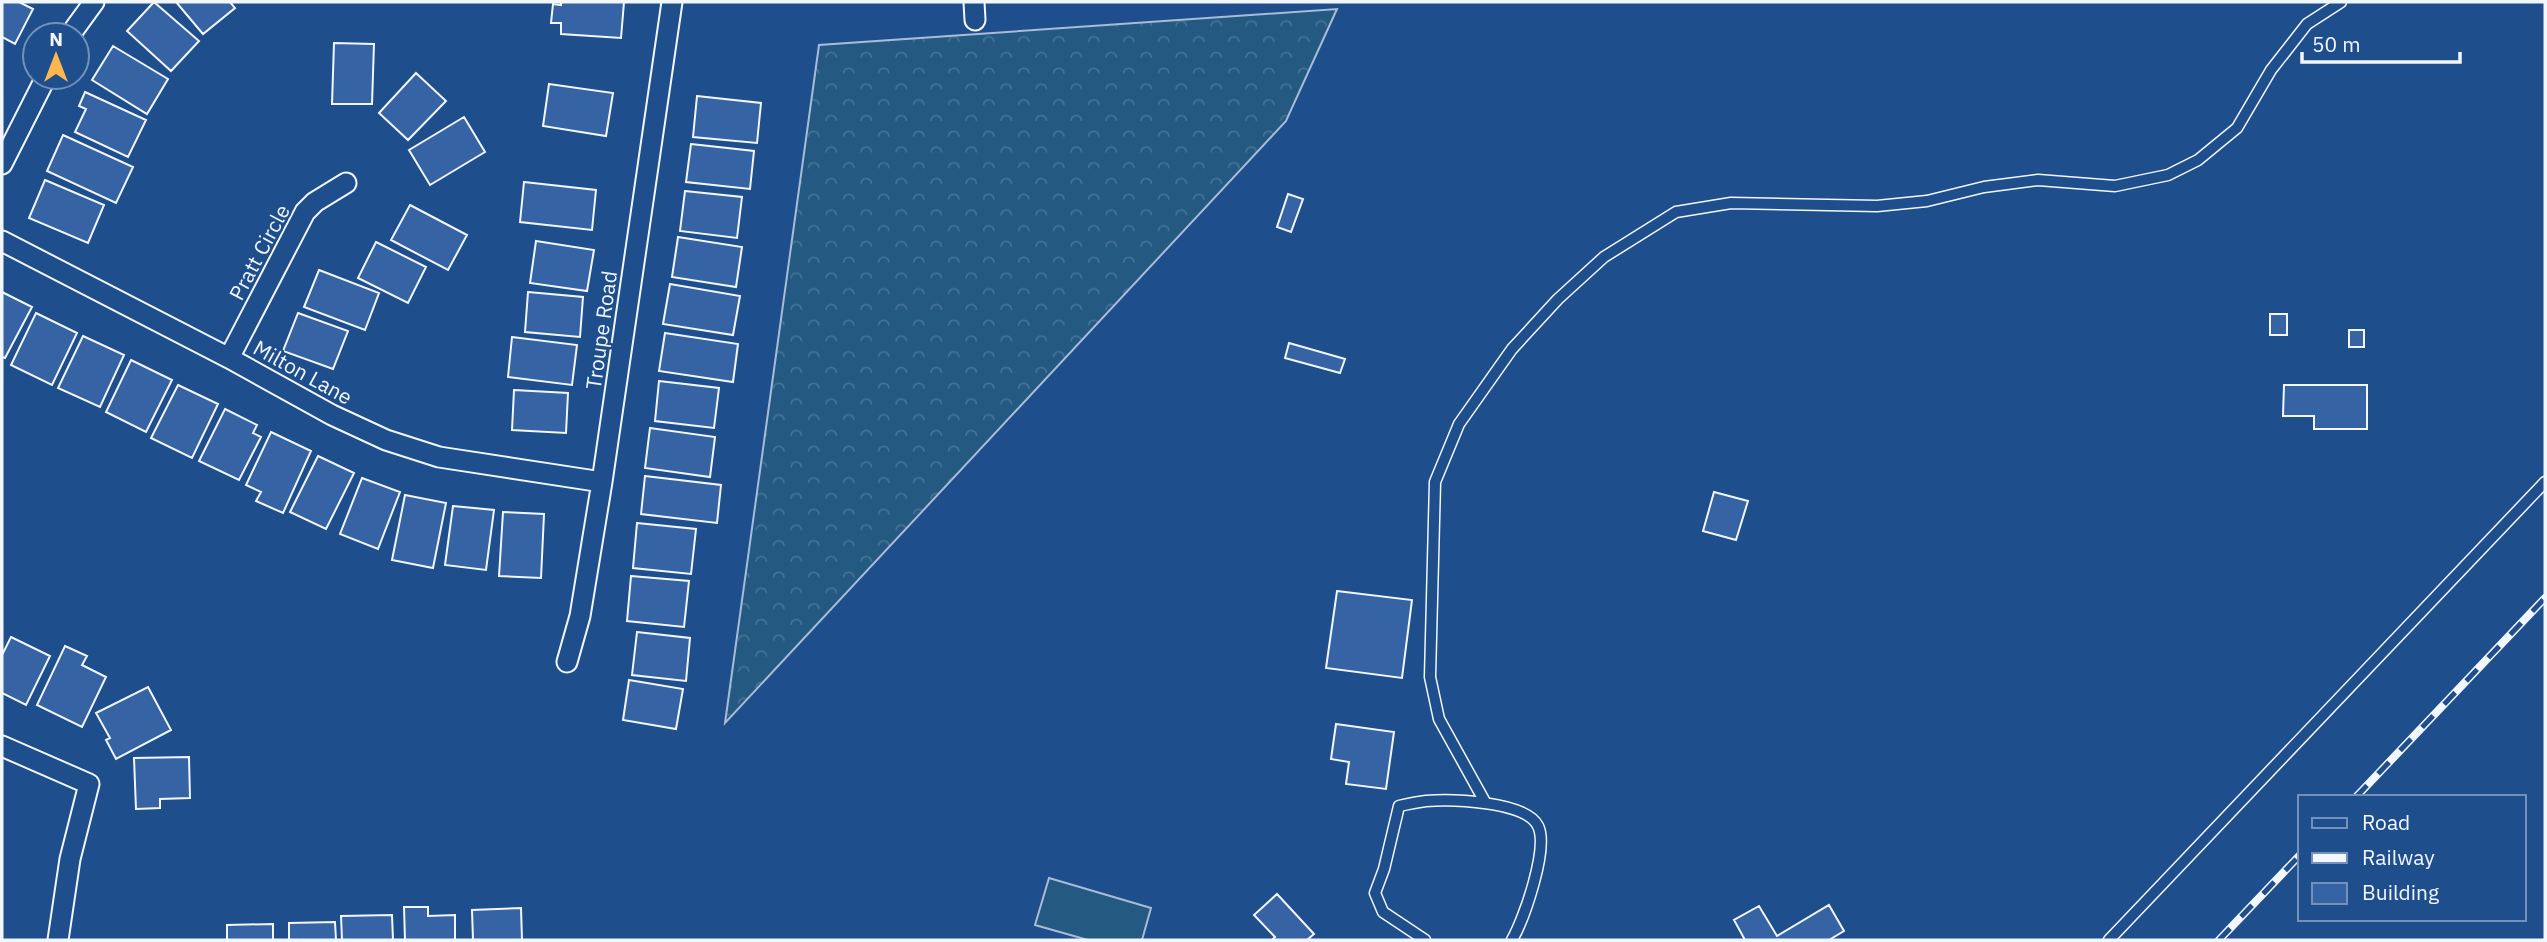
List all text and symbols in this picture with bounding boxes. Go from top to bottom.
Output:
north arrow [21,21,91,91]
scale bar [2302,21,2460,65]
text: N [49,27,63,51]
text: 50 m [2312,30,2361,58]
street label: Pratt Circle [222,199,296,305]
street label: Troupe Road [579,269,623,391]
street label: Milton Lane [249,333,357,411]
legend [2298,795,2526,921]
text: Road [2362,808,2410,836]
text: Railway [2362,843,2435,871]
text: Building [2362,878,2439,906]

